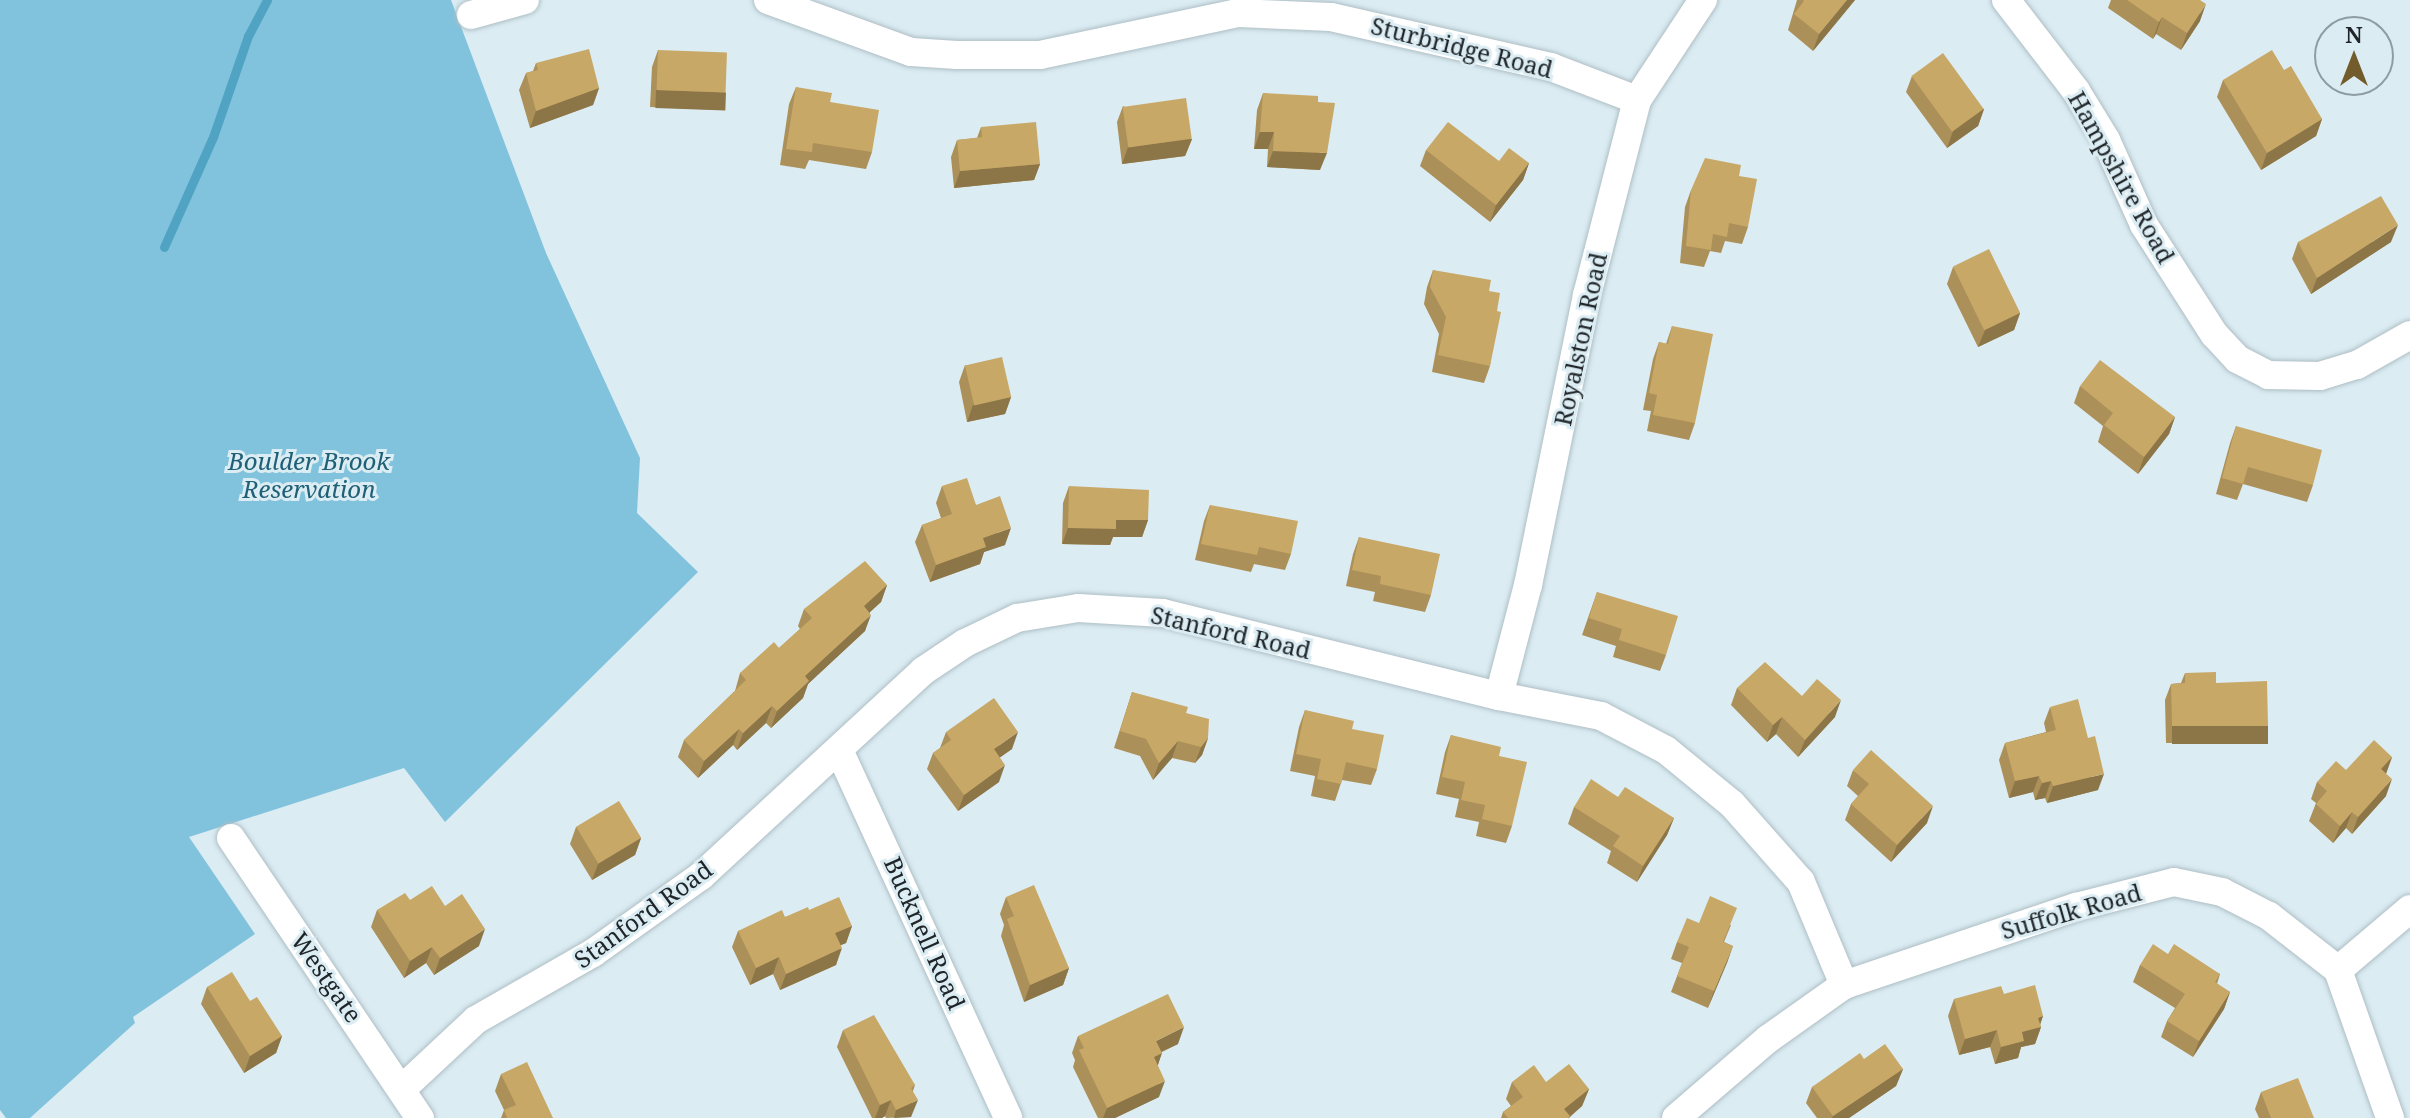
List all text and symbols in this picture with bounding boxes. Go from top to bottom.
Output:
street label: Sturbridge Road [1368,10,1556,84]
north arrow [2314,16,2394,96]
text: N [2345,19,2363,49]
street label: Hampshire Road [2063,86,2181,268]
street label: Royalston Road [1548,250,1612,428]
park label: Boulder Brook Reservation [228,447,390,503]
street label: Stanford Road [1148,600,1314,664]
street label: Bucknell Road [878,852,972,1014]
street label: Stanford Road [568,854,718,974]
street label: Suffolk Road [1997,877,2145,945]
street label: Westgate [286,926,368,1028]

